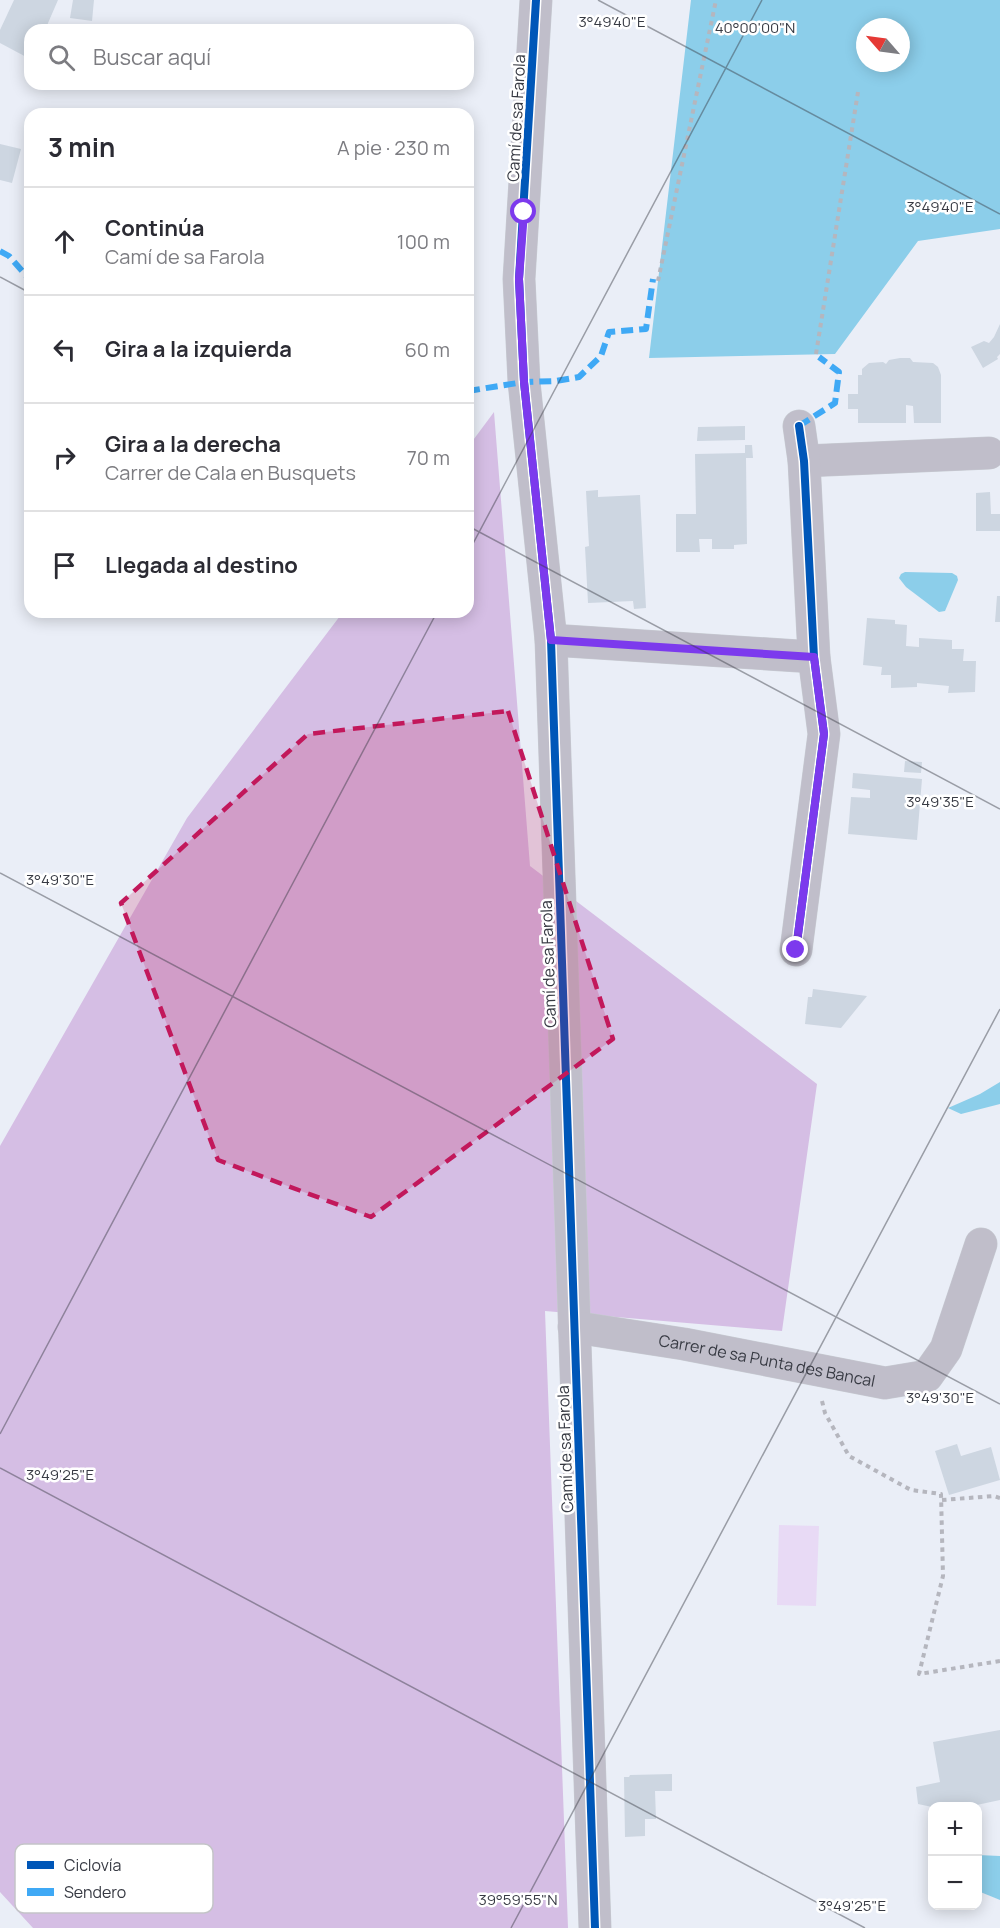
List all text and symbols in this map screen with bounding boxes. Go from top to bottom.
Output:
text: 3°49'40"E [579,11,645,32]
text: 40°00'00"N [715,17,795,38]
north arrow [856,18,910,72]
search box [24,24,474,90]
icon: search [45,41,78,74]
text: Buscar aquí [93,42,211,72]
street label: Camí de sa Farola [502,54,530,182]
text: 3 min [48,129,115,165]
text: A pie · 230 m [337,134,450,161]
text: 3°49'40"E [907,196,973,217]
route start [510,198,536,224]
text: Continúa [105,213,205,243]
icon: ahead [48,225,81,258]
text: 100 m [397,228,450,255]
text: Camí de sa Farola [105,243,265,270]
icon: left [48,333,81,366]
text: Gira a la izquierda [105,334,292,364]
text: 60 m [404,336,450,363]
text: Gira a la derecha [105,429,281,459]
icon: right [48,441,81,474]
text: 70 m [407,444,450,471]
text: Carrer de Cala en Busquets [105,459,356,486]
icon: arrive [48,549,81,582]
text: Llegada al destino [105,550,298,580]
text: 3°49'35"E [906,791,974,812]
text: 3°49'30"E [26,869,94,890]
street label: Camí de sa Farola [535,900,561,1028]
route end [782,936,808,962]
street label: Carrer de sa Punta des Bancal [657,1329,877,1392]
street label: Camí de sa Farola [552,1385,578,1513]
text: 3°49'30"E [906,1387,974,1408]
text: 3°49'25"E [26,1464,94,1485]
map controls [928,1802,982,1910]
button: + [928,1802,982,1856]
legend [15,1844,213,1913]
text: Ciclovía [64,1854,121,1876]
button: − [928,1856,982,1910]
text: Sendero [64,1881,126,1903]
text: 39°59'55"N [479,1889,558,1910]
text: 3°49'25"E [818,1895,886,1916]

